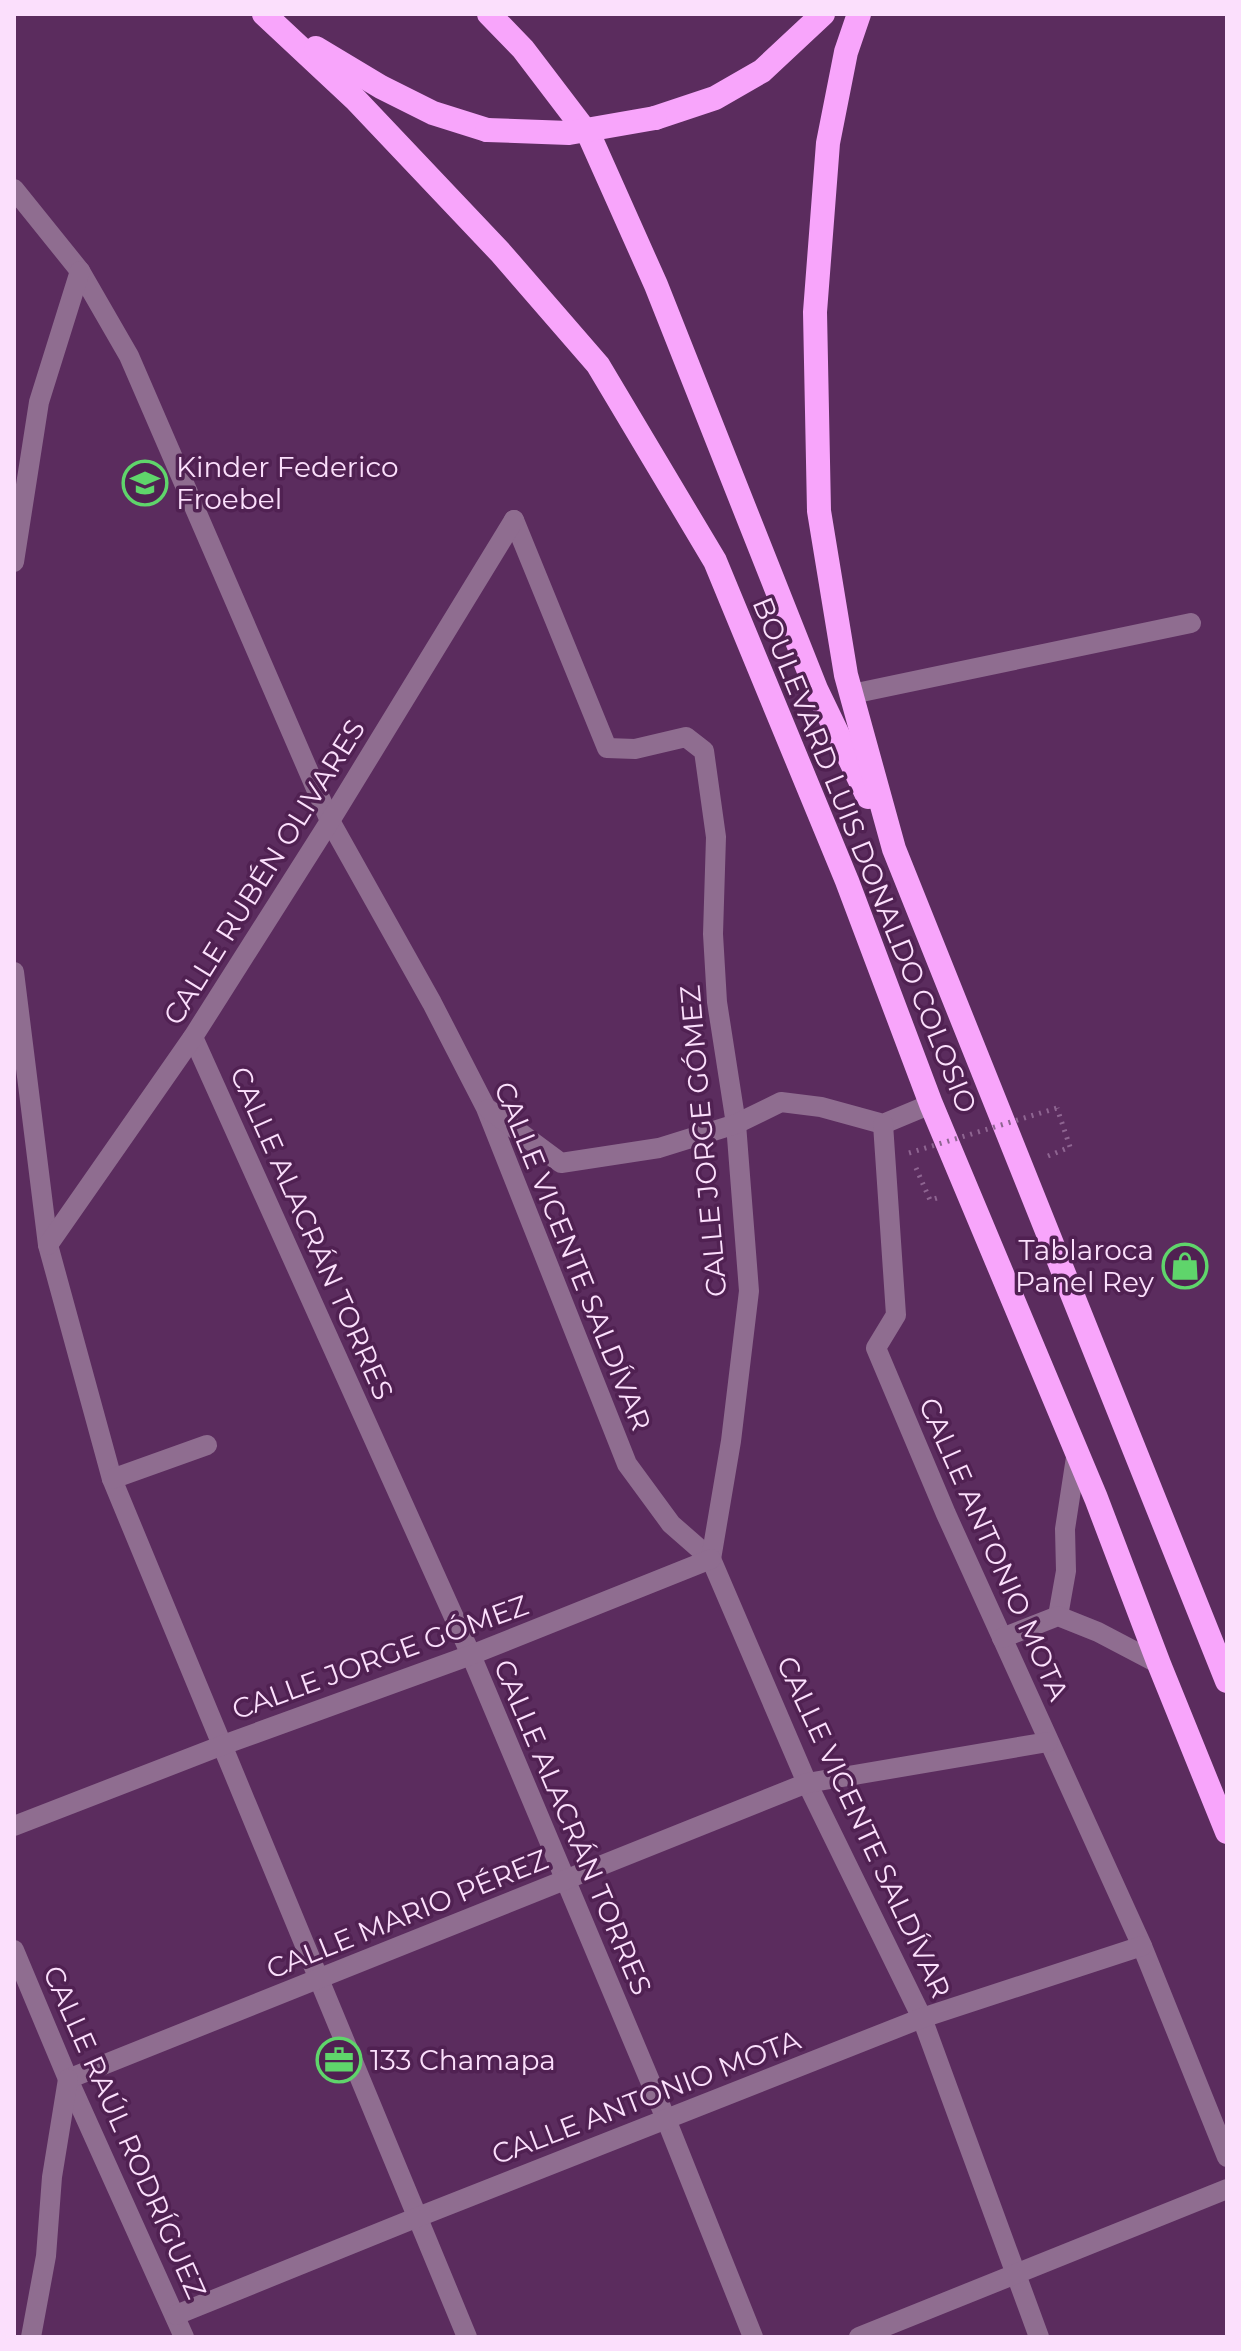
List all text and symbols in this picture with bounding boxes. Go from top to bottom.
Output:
place label: Kinder Federico Froebel [176,450,398,516]
school or university icon: Kinder Federico Froebel [121,459,169,507]
street label: BOULEVARD LUIS DONALDO COLOSIO [746,592,984,1118]
street label: CALLE RUBÉN OLIVARES [156,713,372,1031]
street label: CALLE JORGE GÓMEZ [672,984,734,1298]
street label: CALLE ALACRÁN TORRES [223,1061,401,1405]
street label: CALLE VICENTE SALDÍVAR [487,1077,659,1435]
place label: Tablaroca Panel Rey [1015,1233,1155,1299]
shop icon: Tablaroca Panel Rey [1161,1242,1209,1290]
street label: CALLE ANTONIO MOTA [912,1392,1077,1706]
street label: CALLE JORGE GÓMEZ [227,1588,533,1726]
street label: CALLE VICENTE SALDÍVAR [770,1651,958,2003]
street label: CALLE ALACRÁN TORRES [487,1654,659,2000]
street label: CALLE MARIO PÉREZ [261,1842,553,1986]
street label: CALLE RAÚL RODRÍGUEZ [36,1960,214,2304]
street label: CALLE ANTONIO MOTA [487,2022,806,2172]
office icon: 133 Chamapa [315,2036,363,2084]
place label: 133 Chamapa [370,2043,556,2077]

